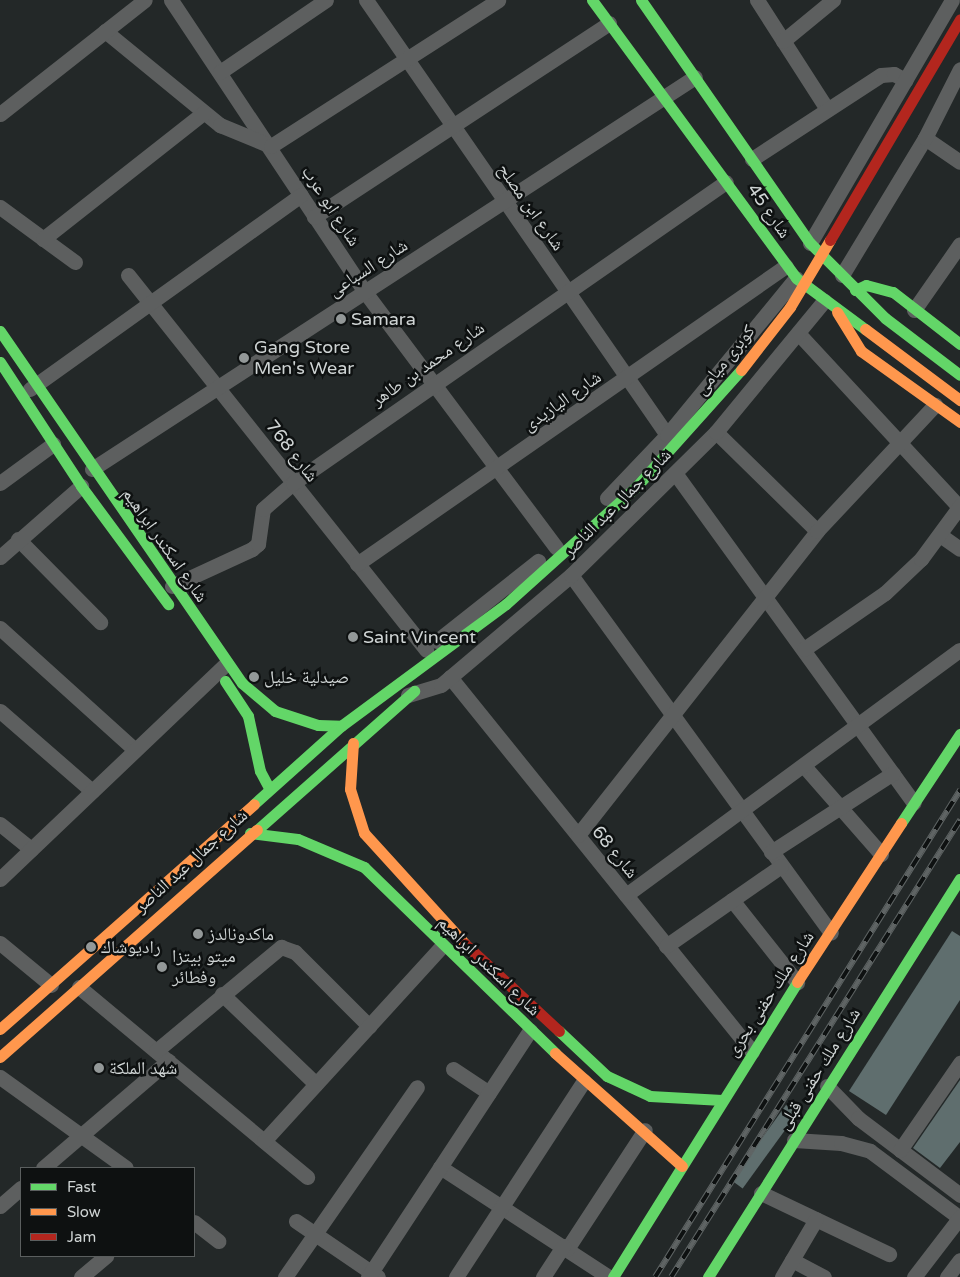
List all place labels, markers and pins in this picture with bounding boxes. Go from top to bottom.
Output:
place label: Samara [351,308,416,330]
marker: Samara [335,313,347,325]
place label: Gang Store Men's Wear [254,337,354,379]
marker: Gang Store Men's Wear [238,352,250,364]
place label: Saint Vincent [363,626,476,648]
marker: Saint Vincent [347,631,359,643]
place label: صيدلية خليل [264,666,349,688]
marker: صيدلية خليل [248,671,260,683]
place label: ماكدونالدز [208,923,274,945]
marker: ماكدونالدز [192,928,204,940]
place label: راديوشاك [101,936,161,958]
marker: راديوشاك [85,941,97,953]
place label: ميتو بيتزا وفطائر [172,946,236,989]
marker: ميتو بيتزا وفطائر [156,961,168,973]
place label: شهد الملكة [109,1057,177,1079]
marker: شهد الملكة [93,1062,105,1074]

